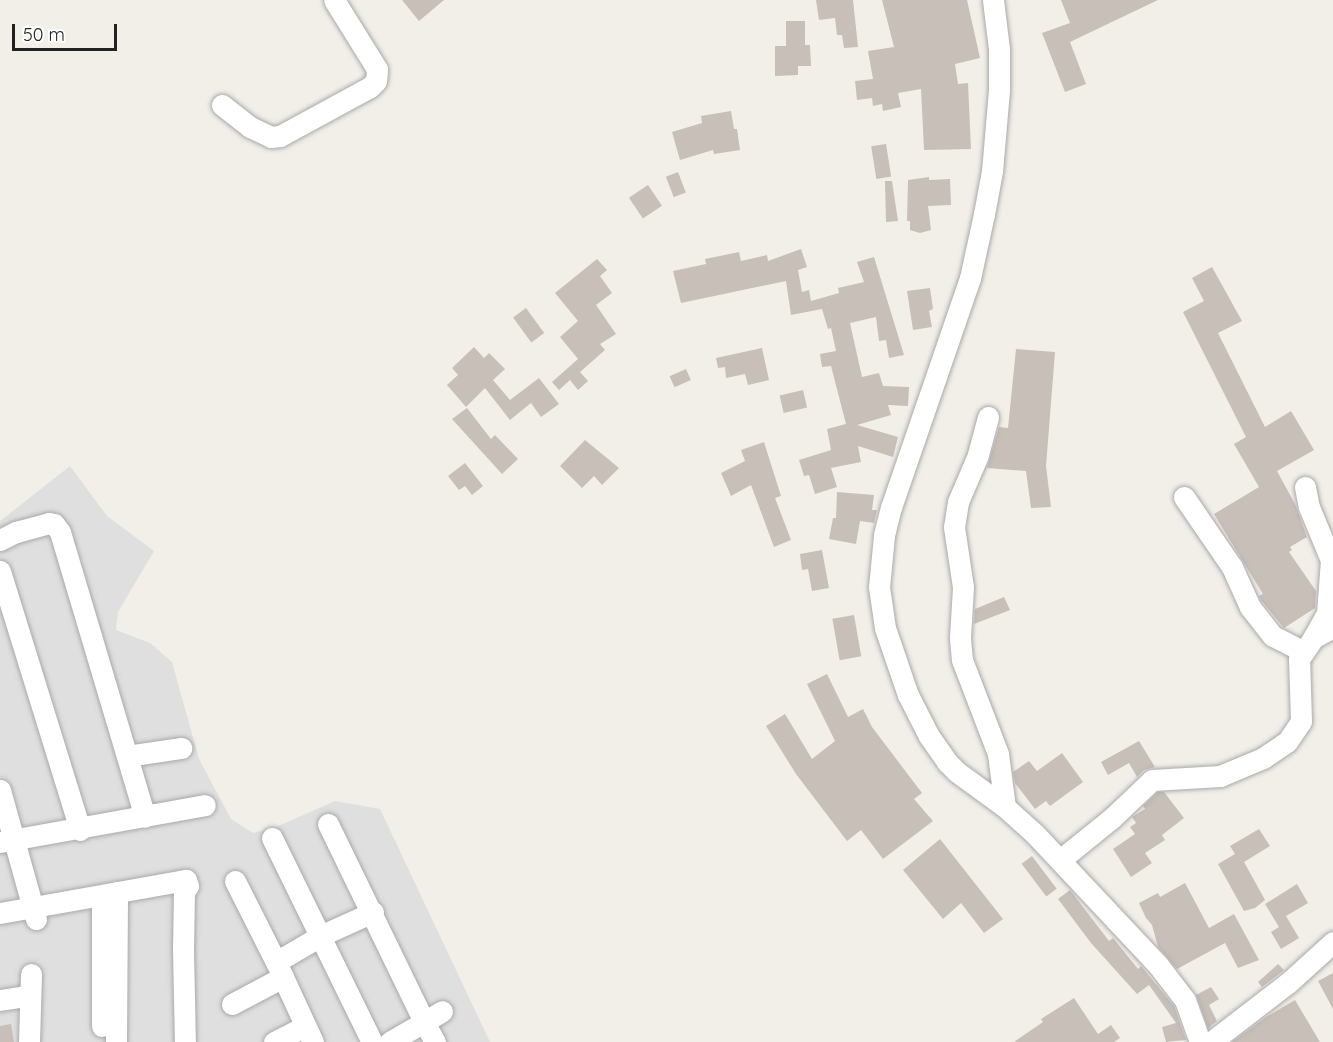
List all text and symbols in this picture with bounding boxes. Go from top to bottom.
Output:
scale bar [15,12,120,50]
text: 50 m [23,23,65,46]

